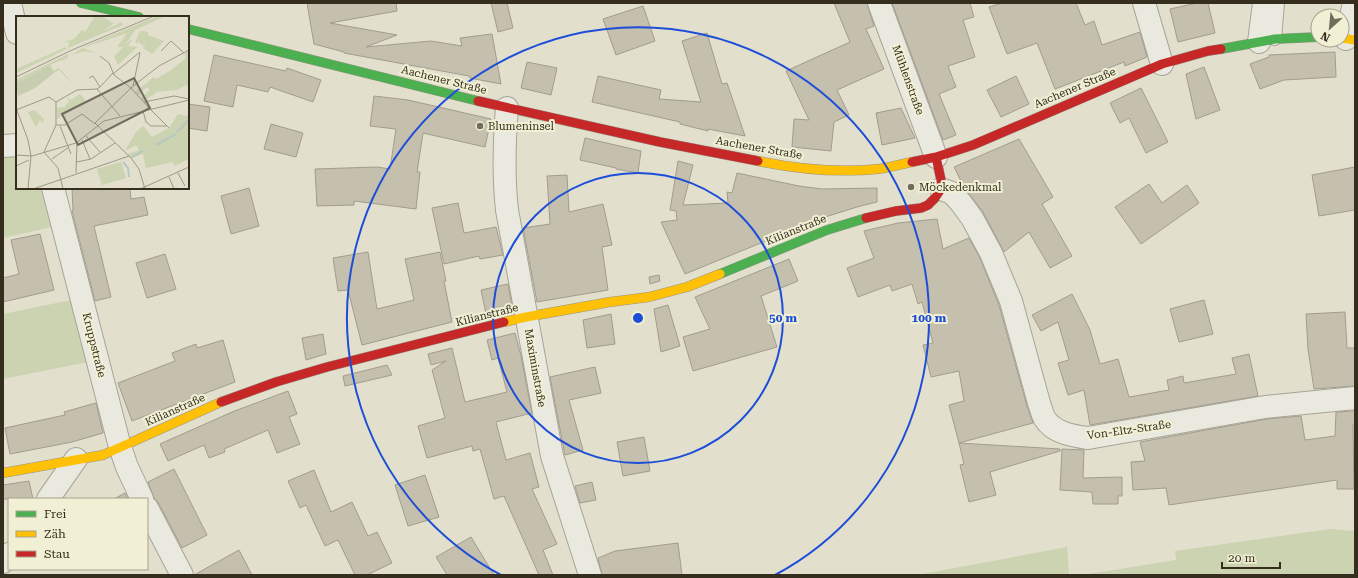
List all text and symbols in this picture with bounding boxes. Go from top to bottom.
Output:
north arrow [1310,8,1350,48]
inset map [16,16,189,189]
text: N [1318,29,1332,44]
street label: Mühlenstraße [889,43,927,117]
street label: Aachener Straße [400,63,488,97]
street label: Aachener Straße [1032,65,1118,111]
place label: Blumeninsel [488,120,554,133]
marker: Blumeninsel [475,121,485,131]
street label: Aachener Straße [715,134,803,162]
place label: Möckedenkmal [919,181,1002,194]
marker: Möckedenkmal [906,182,916,192]
street label: Kilianstraße [764,212,828,248]
street label: Kilianstraße [454,301,520,329]
street label: Kruppstraße [80,311,108,379]
centre of rings [631,311,645,325]
text: 50 m [769,311,797,325]
text: 100 m [912,311,947,325]
street label: Maximinstraße [522,328,548,408]
street label: Kilianstraße [143,391,207,429]
street label: Von-Eltz-Straße [1086,418,1172,442]
legend [8,498,148,570]
text: Frei [44,507,66,521]
text: Zäh [44,527,66,541]
scale bar [1222,544,1280,570]
text: Stau [44,547,70,561]
text: 20 m [1228,551,1255,565]

